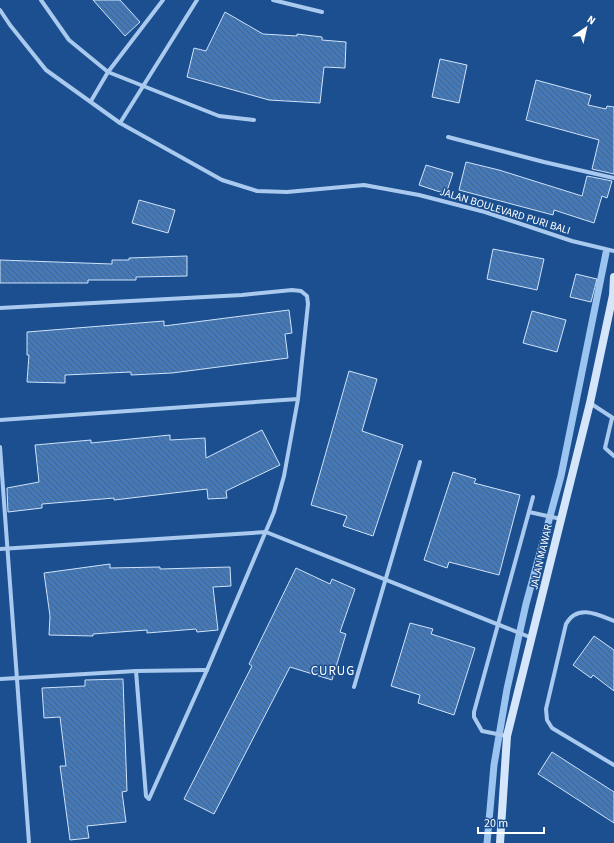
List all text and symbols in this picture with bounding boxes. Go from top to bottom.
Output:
north arrow [566,8,606,48]
text: N [584,12,599,28]
street label: JALAN BOULEVARD PURI BALI [438,184,572,238]
street label: JALAN MAWAR [526,523,556,591]
district label: CURUG [311,662,355,680]
scale bar [478,809,544,835]
text: 20 m [484,815,508,832]

